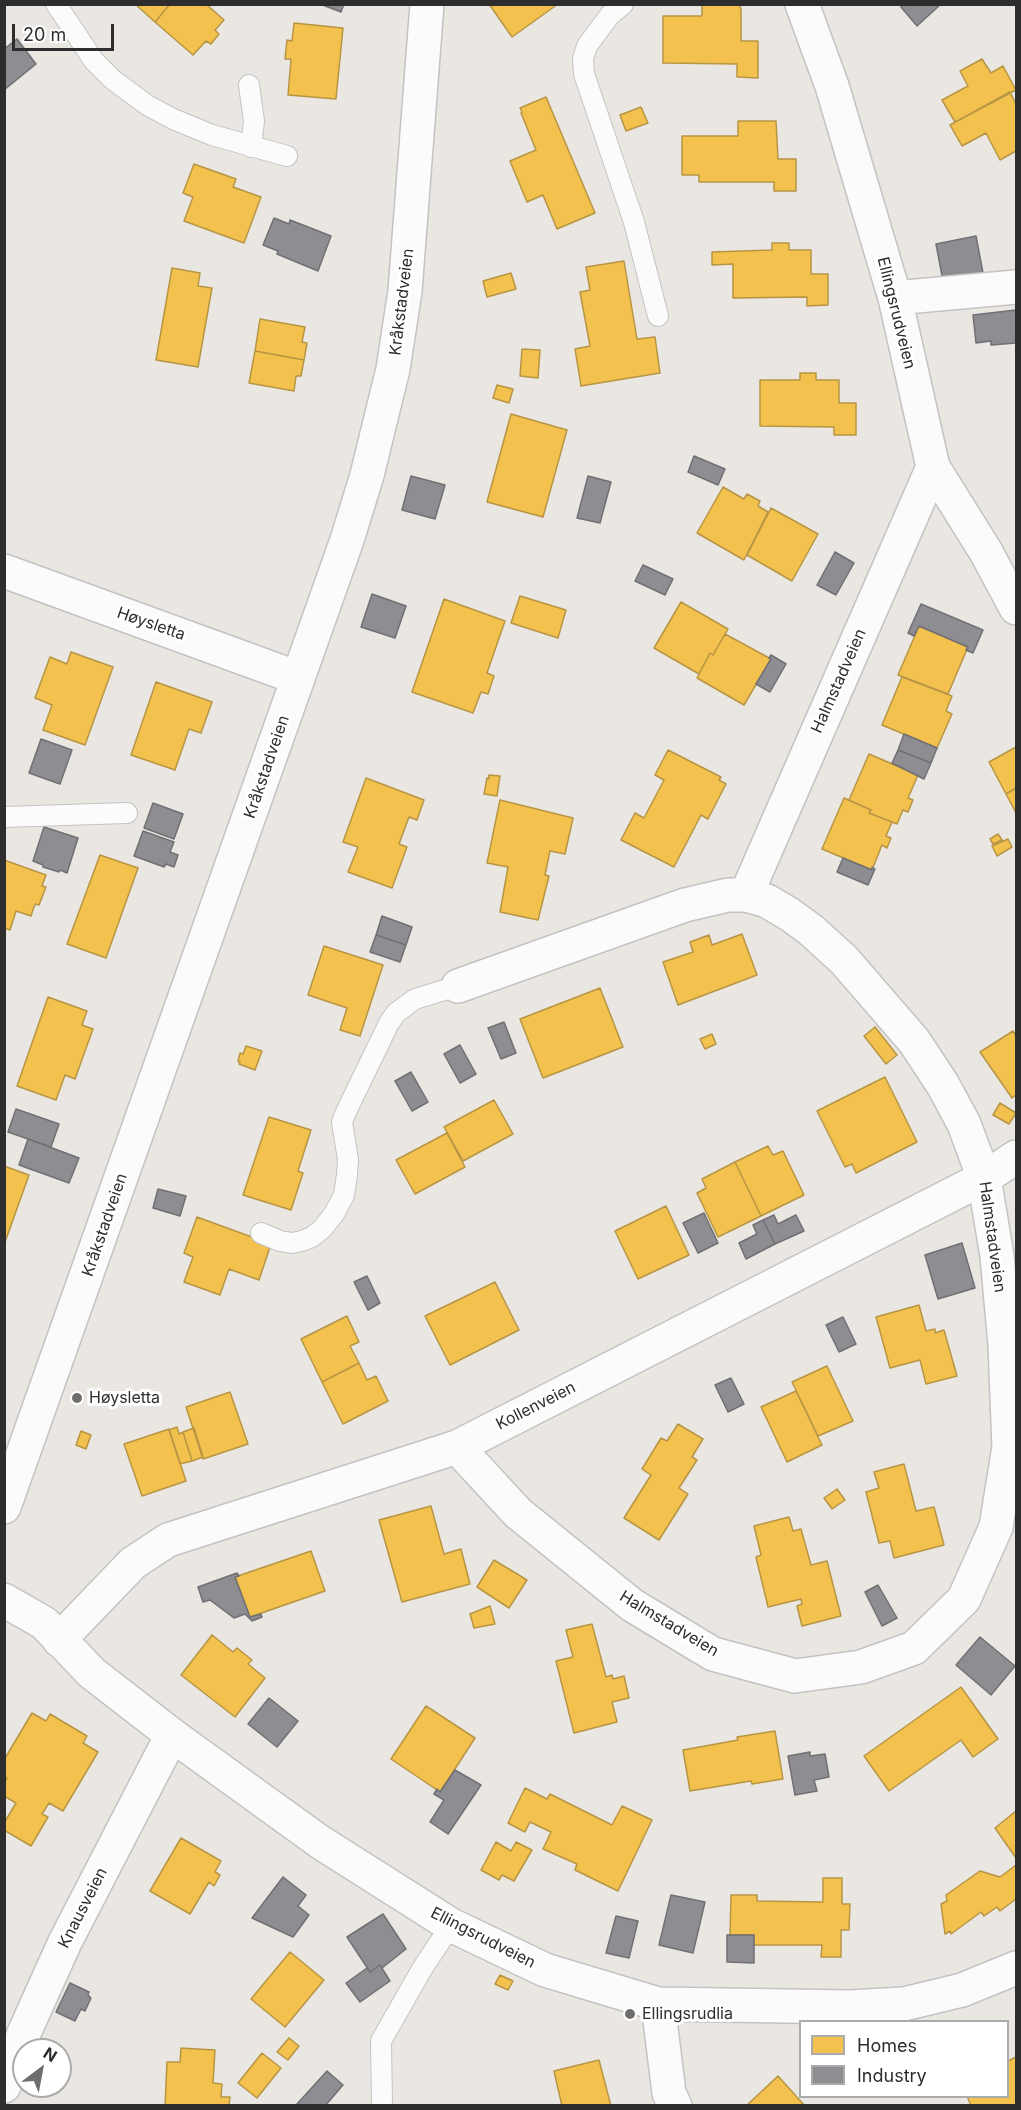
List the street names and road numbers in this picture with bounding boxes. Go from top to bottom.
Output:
street label: Kråkstadveien [386,247,418,357]
street label: Ellingsrudveien [873,255,919,371]
street label: Høysletta [114,603,188,645]
street label: Halmstadveien [807,626,871,736]
street label: Kråkstadveien [240,713,294,821]
street label: Kråkstadveien [78,1171,132,1279]
street label: Halmstadveien [975,1180,1009,1294]
street label: Kollenveien [493,1378,579,1434]
street label: Halmstadveien [616,1587,722,1661]
street label: Knausveien [55,1865,111,1951]
street label: Ellingsrudveien [427,1903,539,1973]

